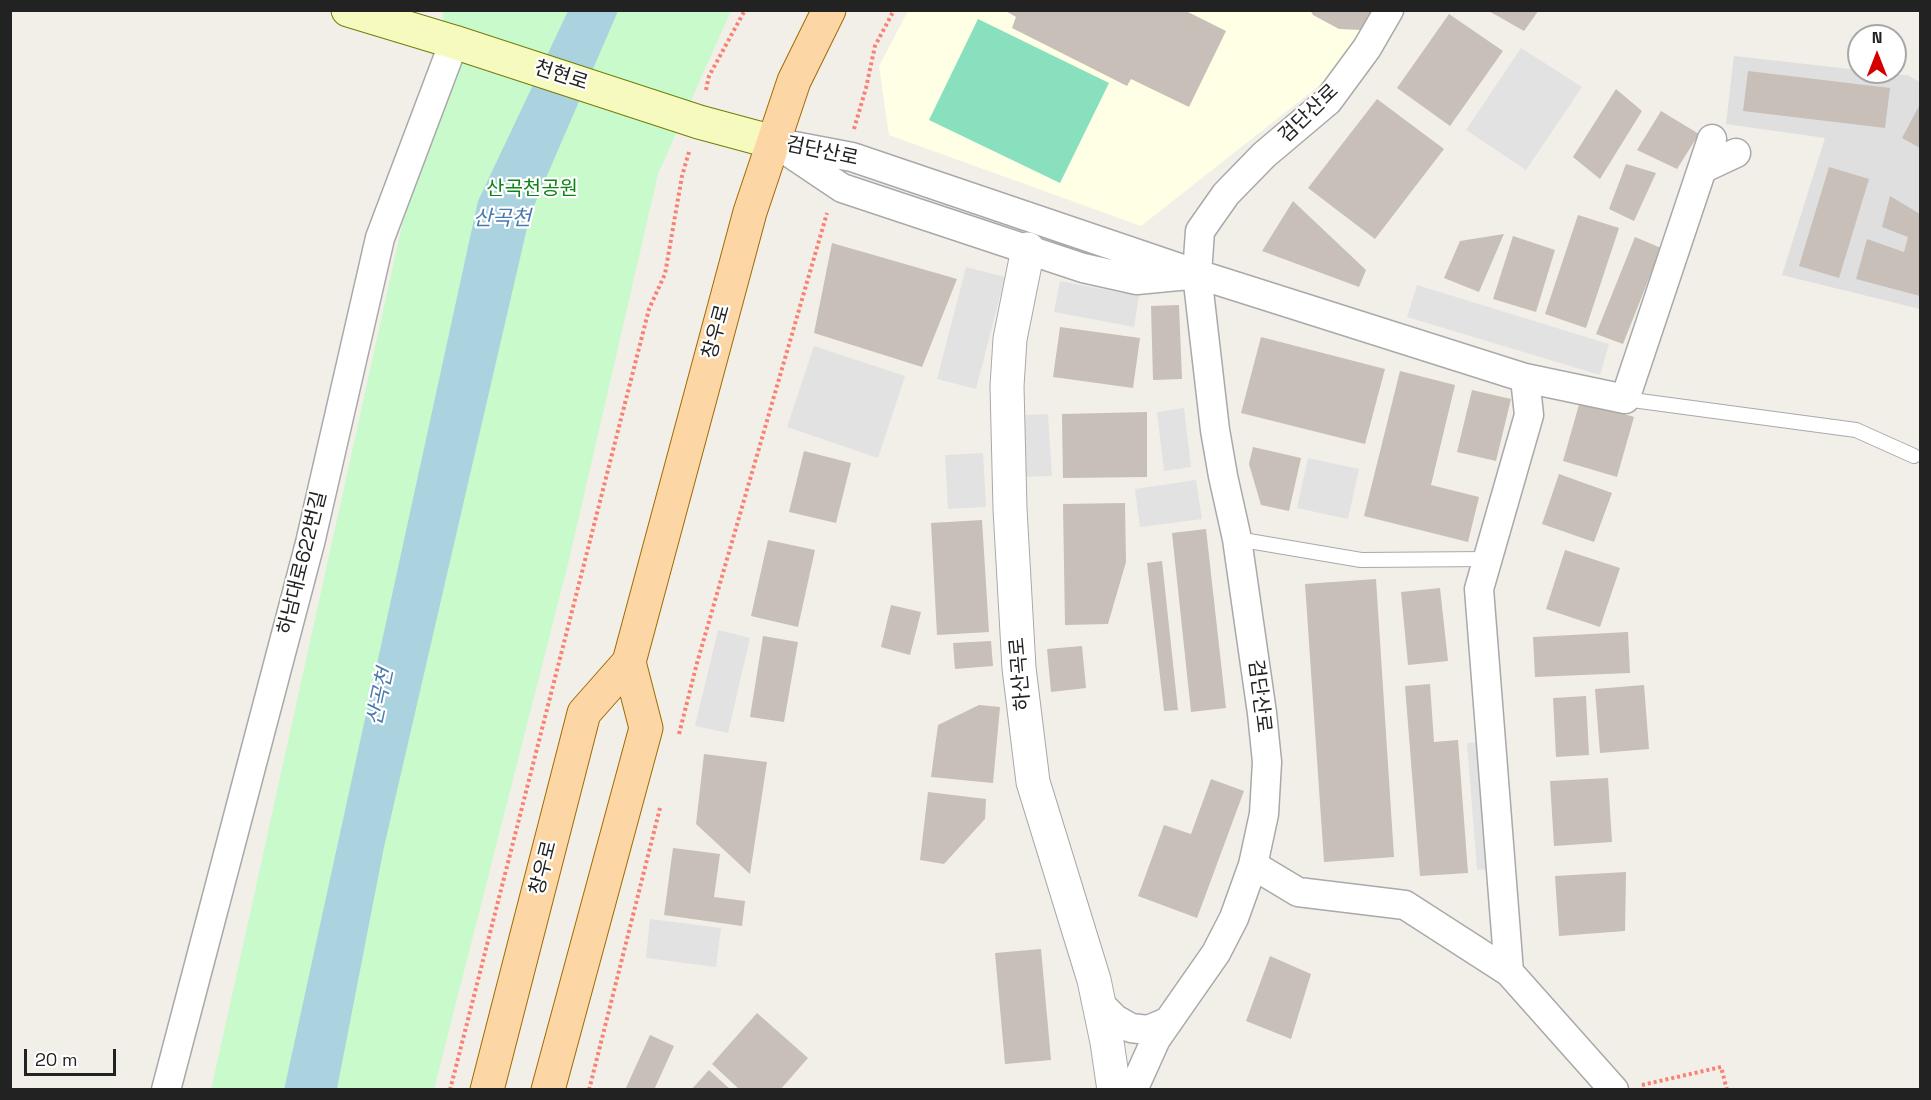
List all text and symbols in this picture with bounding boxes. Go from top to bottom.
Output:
north arrow [1847,24,1907,84]
text: N [1872,27,1882,48]
street label: 천현로 [531,56,591,96]
street label: 검단산로 [1274,80,1344,148]
street label: 검단산로 [784,133,860,171]
park label: 산곡천공원 [486,178,578,202]
water label: 산곡천 [473,206,531,232]
street label: 창우로 [698,302,736,362]
street label: 하남대로622번길 [274,489,332,637]
street label: 하산곡로 [1006,636,1036,712]
street label: 검단산로 [1243,658,1275,734]
water label: 산곡천 [363,666,399,728]
street label: 창우로 [526,838,562,898]
scale bar [27,1037,118,1075]
text: 20 m [35,1048,78,1071]

